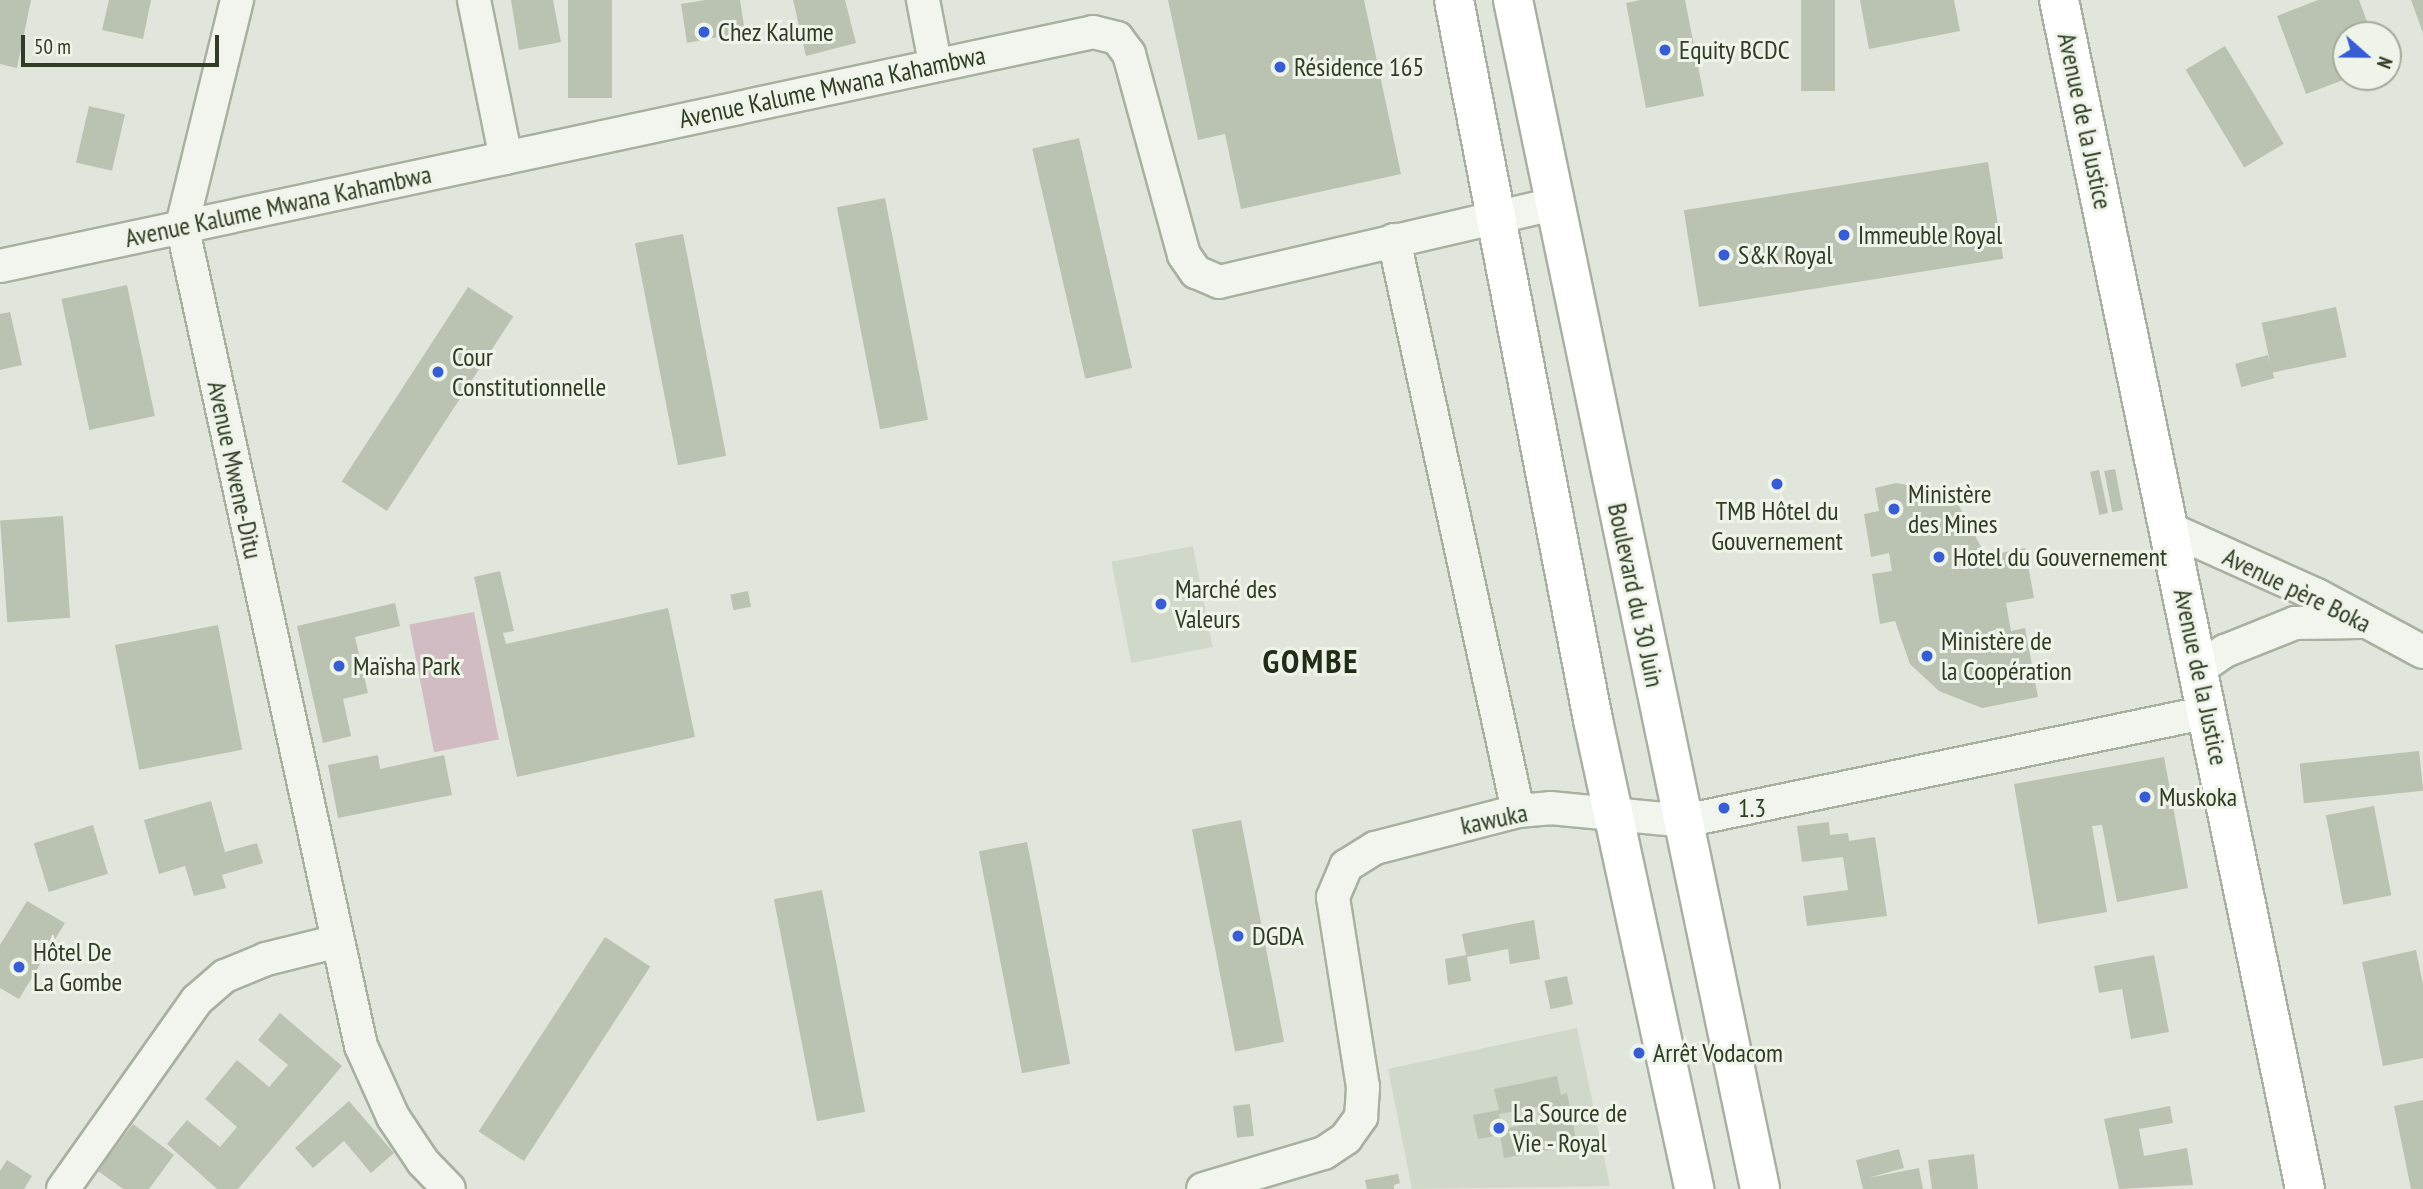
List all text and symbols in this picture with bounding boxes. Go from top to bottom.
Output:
place label: Chez Kalume [718,16,834,48]
scale bar [24,21,222,65]
north arrow [2332,21,2402,91]
marker: Chez Kalume [696,24,712,40]
street label: Avenue de la Justice [2051,30,2119,212]
text: 50 m [34,33,71,60]
place label: Equity BCDC [1679,34,1790,66]
street label: Avenue Kalume Mwana Kahambwa [676,39,988,135]
marker: Equity BCDC [1657,42,1673,58]
place label: Résidence 165 [1294,51,1424,83]
text: N [2372,54,2398,72]
marker: Résidence 165 [1272,59,1288,75]
street label: Avenue Kalume Mwana Kahambwa [122,158,434,254]
place label: Immeuble Royal [1858,219,2002,251]
marker: Immeuble Royal [1836,227,1852,243]
place label: S&K Royal [1738,239,1833,271]
marker: S&K Royal [1716,247,1732,263]
place label: Cour Constitutionnelle [452,341,606,402]
marker: Cour Constitutionnelle [430,364,446,380]
street label: Avenue Mwene-Ditu [201,378,269,562]
marker: TMB Hôtel du Gouvernement [1769,476,1785,492]
place label: Ministère des Mines [1908,478,1997,540]
place label: TMB Hôtel du Gouvernement [1711,495,1843,556]
street label: Boulevard du 30 Juin [1601,500,1671,690]
marker: Ministère des Mines [1886,501,1902,517]
place label: Hotel du Gouvernement [1953,541,2167,573]
street label: Avenue père Boka [2218,541,2376,639]
marker: Hotel du Gouvernement [1931,549,1947,565]
place label: Marché des Valeurs [1175,573,1277,634]
street label: Avenue de la Justice [2167,586,2235,768]
marker: Marché des Valeurs [1153,596,1169,612]
place label: Ministère de la Coopération [1941,625,2072,686]
district label: GOMBE [1263,641,1359,681]
marker: Ministère de la Coopération [1919,648,1935,664]
place label: Maïsha Park [353,650,460,682]
marker: Maïsha Park [331,658,347,674]
place label: Muskoka [2159,781,2237,813]
marker: Muskoka [2137,789,2153,805]
place label: 1.3 [1738,792,1766,824]
street label: kawuka [1458,797,1530,841]
marker: 1.3 [1716,800,1732,816]
place label: DGDA [1252,920,1304,952]
marker: DGDA [1230,928,1246,944]
place label: Hôtel De La Gombe [33,936,122,998]
marker: Hôtel De La Gombe [11,959,27,975]
place label: Arrêt Vodacom [1653,1037,1784,1069]
marker: Arrêt Vodacom [1631,1045,1647,1061]
place label: La Source de Vie - Royal [1513,1097,1627,1158]
marker: La Source de Vie - Royal [1491,1120,1507,1136]

